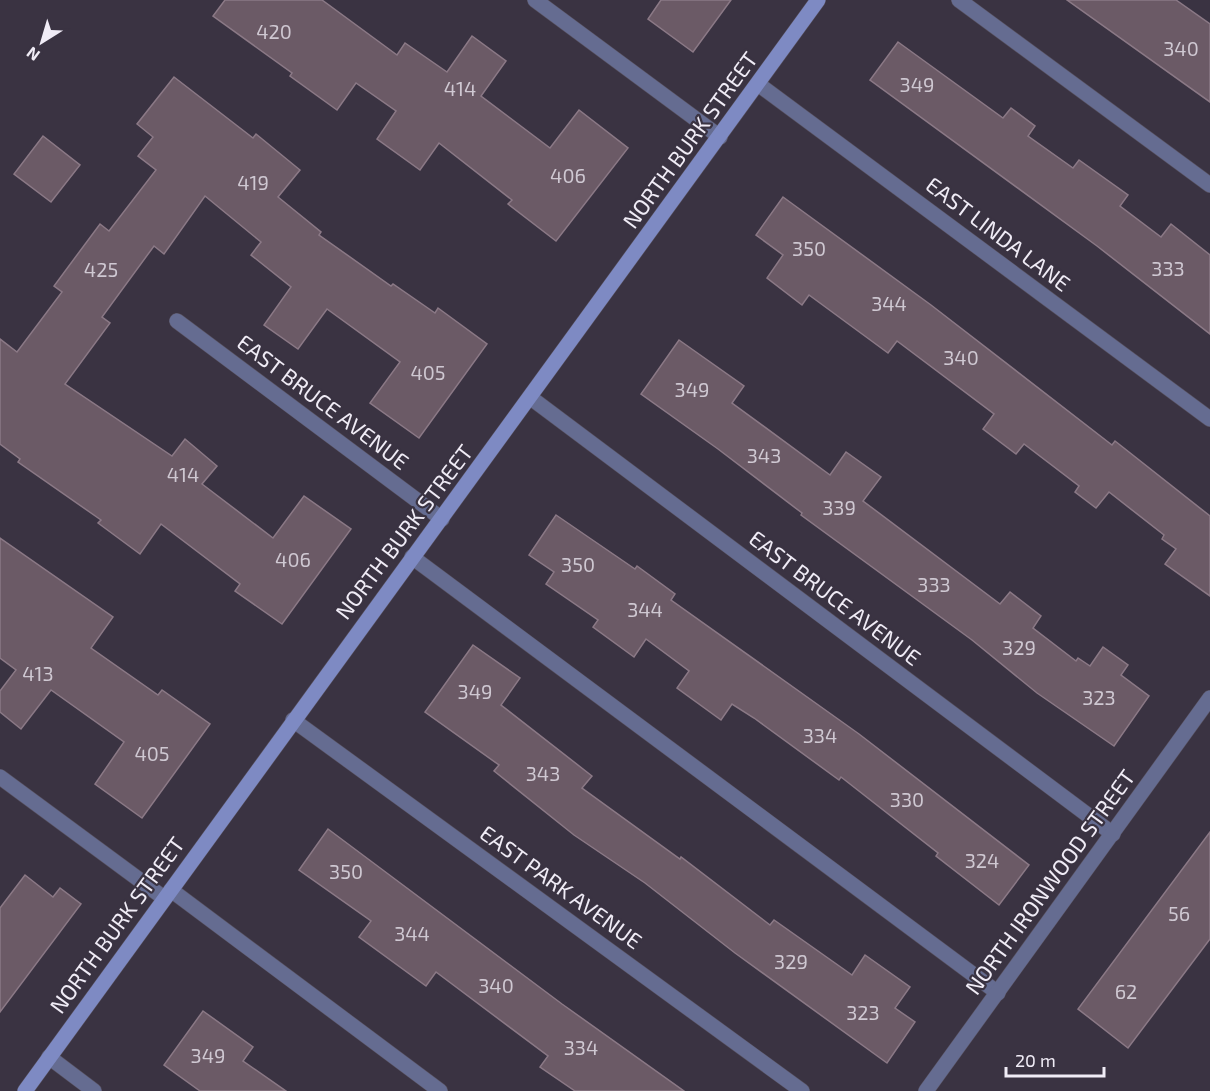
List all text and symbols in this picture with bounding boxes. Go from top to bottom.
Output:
north arrow [12,12,72,72]
house number: 420 [256,19,292,43]
house number: 340 [1163,36,1199,60]
text: N [22,43,43,65]
street label: NORTH BURK STREET [616,46,762,233]
house number: 349 [900,72,934,96]
house number: 414 [444,76,476,100]
house number: 406 [550,163,586,187]
house number: 419 [237,170,269,194]
street label: EAST LINDA LANE [921,171,1076,296]
house number: 350 [792,236,826,260]
house number: 333 [1151,256,1185,280]
house number: 425 [84,257,118,281]
house number: 344 [871,291,907,315]
street label: EAST BRUCE AVENUE [233,328,414,474]
house number: 340 [943,345,979,369]
house number: 405 [410,360,446,384]
house number: 349 [675,377,709,401]
street label: NORTH BURK STREET [329,439,477,624]
house number: 343 [747,443,781,467]
house number: 414 [167,462,199,486]
house number: 339 [822,495,856,519]
street label: EAST BRUCE AVENUE [745,524,926,670]
house number: 406 [275,547,311,571]
house number: 350 [561,552,595,576]
house number: 333 [917,572,951,596]
house number: 344 [627,597,663,621]
house number: 329 [1002,635,1036,659]
house number: 413 [22,661,54,685]
house number: 349 [458,679,492,703]
house number: 323 [1082,685,1116,709]
house number: 334 [803,723,837,747]
house number: 405 [134,741,170,765]
house number: 343 [526,761,560,785]
street label: NORTH IRONWOOD STREET [959,764,1140,999]
house number: 330 [890,787,924,811]
street label: EAST PARK AVENUE [476,819,647,954]
street label: NORTH BURK STREET [43,831,189,1018]
house number: 324 [965,848,999,872]
house number: 350 [329,859,363,883]
house number: 56 [1168,901,1190,925]
house number: 344 [394,921,430,945]
house number: 329 [774,949,808,973]
house number: 340 [478,973,514,997]
house number: 62 [1115,979,1137,1003]
house number: 323 [846,1000,880,1024]
house number: 334 [564,1035,598,1059]
scale bar [1006,1040,1104,1078]
house number: 349 [191,1043,225,1067]
text: 20 m [1015,1049,1056,1071]

